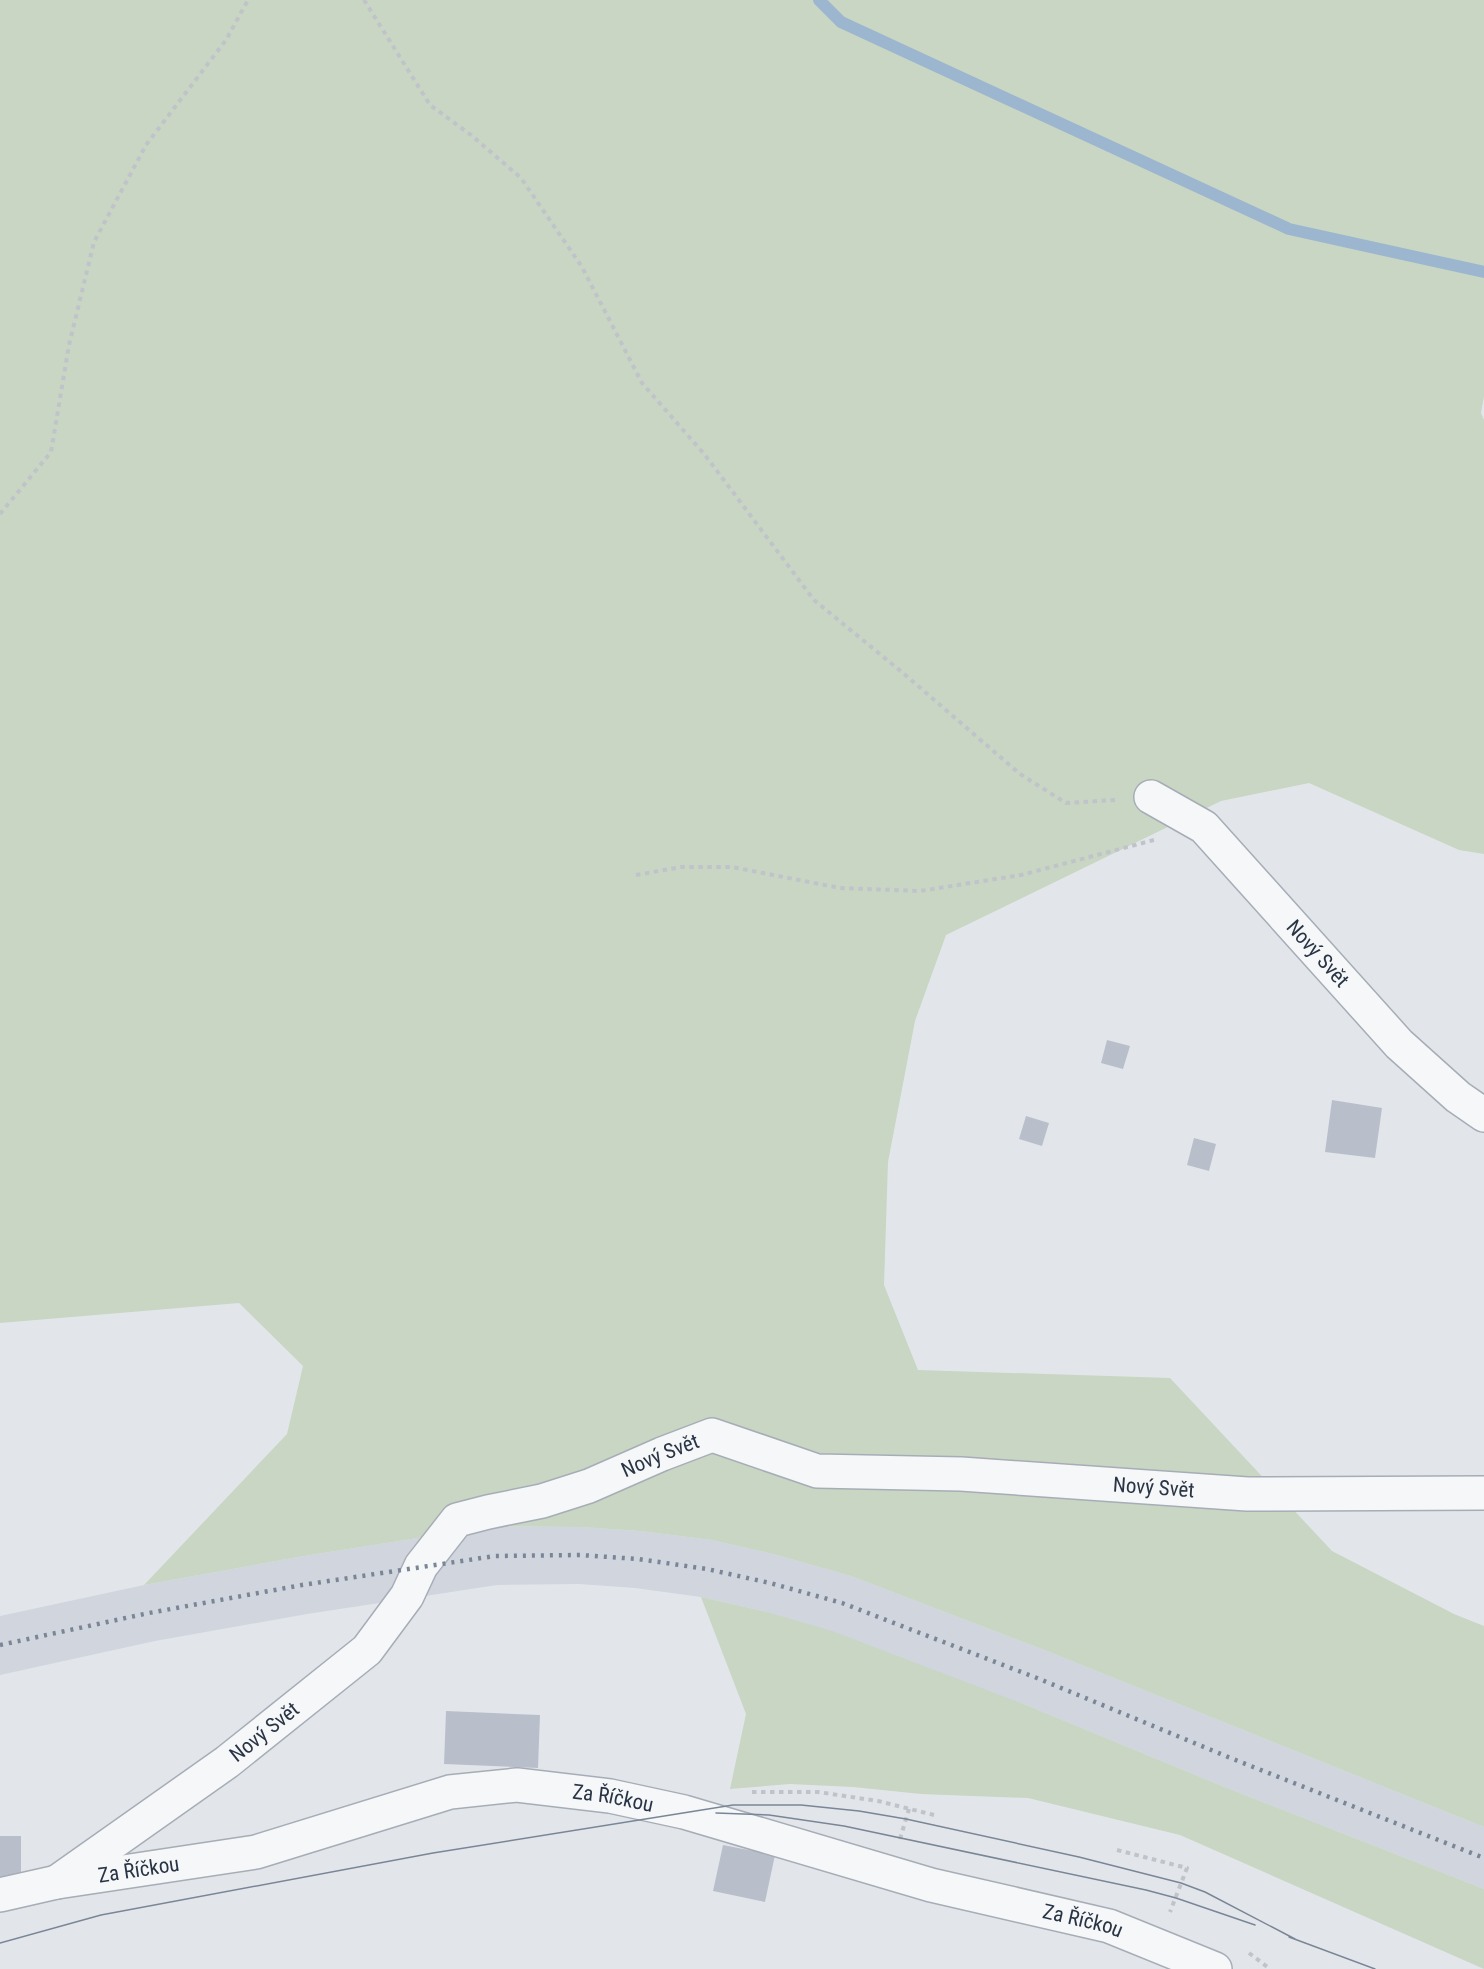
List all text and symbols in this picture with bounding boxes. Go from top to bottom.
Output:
street label: Nový Svět [1281,915,1354,992]
street label: Nový Svět [618,1429,702,1482]
street label: Nový Svět [1112,1473,1195,1502]
street label: Nový Svět [225,1697,304,1767]
street label: Za Říčkou [571,1780,656,1817]
street label: Za Říčkou [96,1852,181,1888]
street label: Za Říčkou [1040,1899,1127,1942]

